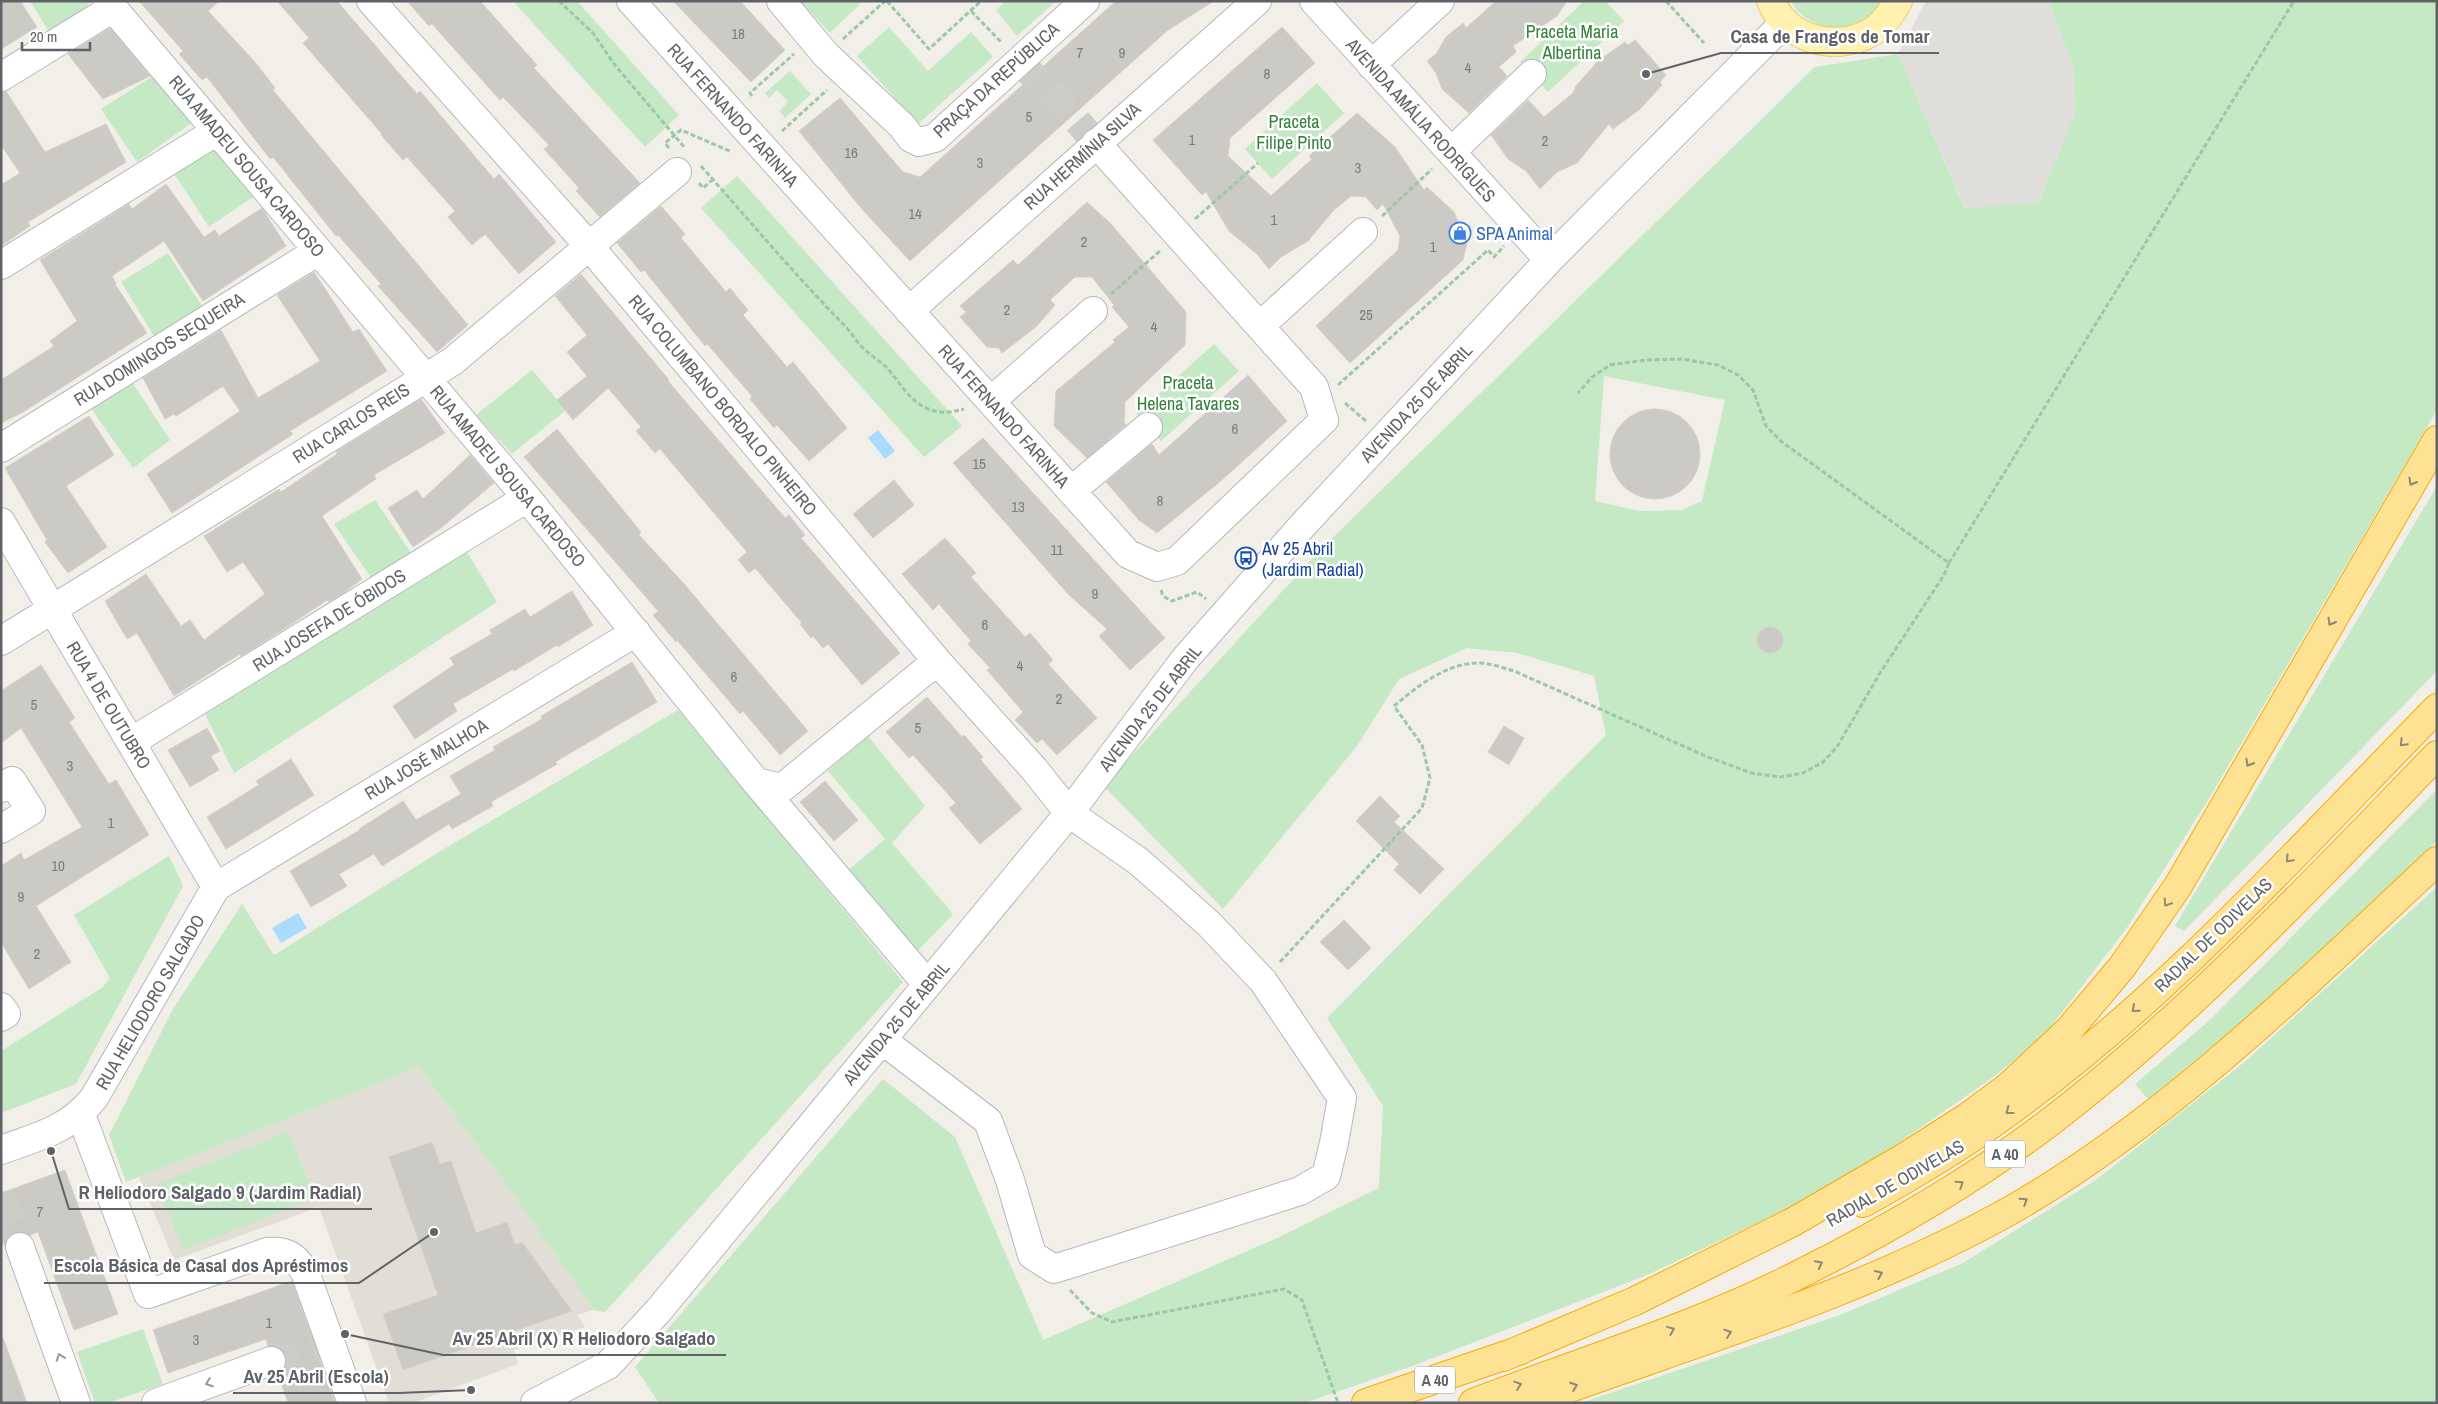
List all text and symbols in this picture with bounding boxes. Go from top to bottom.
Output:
street label: PRAÇA DA REPÚBLICA [928,17,1065,143]
park label: Praceta Maria Albertina [1526,19,1618,65]
callout: Casa de Frangos de Tomar [1721,19,1939,53]
scale bar [22,20,90,52]
house number: 18 [731,23,745,44]
text: Casa de Frangos de Tomar [1731,23,1929,49]
text: 20 m [30,26,57,47]
street label: AVENIDA AMÁLIA RODRIGUES [1340,32,1502,208]
street label: RUA FERNANDO FARINHA [662,38,804,192]
house number: 7 [1077,42,1084,63]
house number: 9 [1119,42,1126,63]
house number: 4 [1465,57,1472,78]
house number: 8 [1264,63,1271,84]
street label: RUA AMADEU SOUSA CARDOSO [163,70,331,262]
street label: RUA HERMÍNIA SILVA [1018,97,1146,215]
house number: 5 [1026,106,1033,127]
park label: Praceta Filipe Pinto [1256,109,1332,155]
house number: 1 [1189,129,1196,150]
house number: 2 [1542,130,1549,151]
house number: 16 [844,142,858,163]
house number: 3 [977,152,984,173]
house number: 3 [1355,157,1362,178]
house number: 14 [908,203,922,224]
house number: 1 [1271,209,1278,230]
shop icon: SPA Animal [1448,221,1472,245]
place label: SPA Animal [1476,221,1553,246]
house number: 2 [1081,231,1088,252]
house number: 1 [1430,236,1437,257]
street label: RUA DOMINGOS SEQUEIRA [69,286,249,412]
street label: RUA COLUMBANO BORDALO PINHEIRO [623,289,823,521]
house number: 2 [1004,299,1011,320]
house number: 25 [1359,304,1373,325]
house number: 4 [1151,316,1158,337]
street label: AVENIDA 25 DE ABRIL [1354,338,1478,469]
street label: RUA FERNANDO FARINHA [933,339,1075,493]
park label: Praceta Helena Tavares [1137,370,1239,416]
street label: RUA CARLOS REIS [288,377,414,469]
street label: RUA AMADEU SOUSA CARDOSO [424,380,592,572]
house number: 6 [1232,418,1239,439]
house number: 15 [972,453,986,474]
one-way arrow [2409,477,2419,486]
house number: 8 [1157,490,1164,511]
house number: 13 [1011,496,1025,517]
place label: Av 25 Abril (Jardim Radial) [1261,536,1364,582]
house number: 11 [1051,539,1064,560]
bus stop icon: Av 25 Abril (Jardim Radial) [1234,546,1258,570]
street label: RUA JOSEFA DE ÓBIDOS [248,563,411,677]
house number: 9 [1092,583,1099,604]
house number: 6 [982,614,989,635]
one-way arrow [2327,617,2337,626]
street label: RUA 4 DE OUTUBRO [61,636,157,774]
street label: AVENIDA 25 DE ABRIL [1092,640,1207,777]
house number: 4 [1017,655,1024,676]
house number: 6 [731,666,738,687]
house number: 2 [1056,688,1063,709]
house number: 5 [31,694,38,715]
street label: RUA JOSÉ MALHOA [360,712,492,806]
house number: 5 [915,717,922,738]
one-way arrow [2400,737,2409,746]
house number: 3 [67,755,74,776]
one-way arrow [2245,758,2255,767]
house number: 1 [108,812,115,833]
one-way arrow [2286,853,2295,862]
house number: 10 [51,855,65,876]
street label: RADIAL DE ODIVELAS [2148,872,2278,998]
house number: 9 [18,886,25,907]
one-way arrow [2163,898,2173,907]
street label: RUA HELIODORO SALGADO [90,910,210,1094]
house number: 2 [34,943,41,964]
street label: AVENIDA 25 DE ABRIL [836,956,955,1091]
one-way arrow [2132,1003,2141,1011]
one-way arrow [2005,1105,2015,1114]
street label: RADIAL DE ODIVELAS [1821,1133,1969,1233]
road number: A 40 [1985,1140,2025,1168]
callout: R Heliodoro Salgado 9 (Jardim Radial) [69,1175,372,1209]
text: R Heliodoro Salgado 9 (Jardim Radial) [78,1179,362,1205]
one-way arrow [1955,1180,1964,1190]
one-way arrow [2019,1198,2028,1207]
house number: 7 [37,1201,44,1222]
callout: Escola Básica de Casal dos Apréstimos [44,1249,359,1283]
text: Escola Básica de Casal dos Apréstimos [54,1252,348,1278]
one-way arrow [1814,1260,1823,1270]
one-way arrow [1874,1269,1883,1280]
house number: 1 [266,1312,273,1333]
callout: Av 25 Abril (X) R Heliodoro Salgado [443,1321,726,1355]
text: Av 25 Abril (X) R Heliodoro Salgado [453,1325,715,1351]
one-way arrow [1666,1326,1675,1336]
house number: 3 [193,1329,200,1350]
one-way arrow [1723,1329,1732,1339]
one-way arrow [56,1353,66,1362]
callout: Av 25 Abril (Escola) [233,1359,399,1393]
text: Av 25 Abril (Escola) [243,1363,389,1389]
road number: A 40 [1415,1366,1455,1394]
one-way arrow [205,1377,214,1387]
one-way arrow [1513,1381,1522,1391]
one-way arrow [1570,1382,1578,1392]

